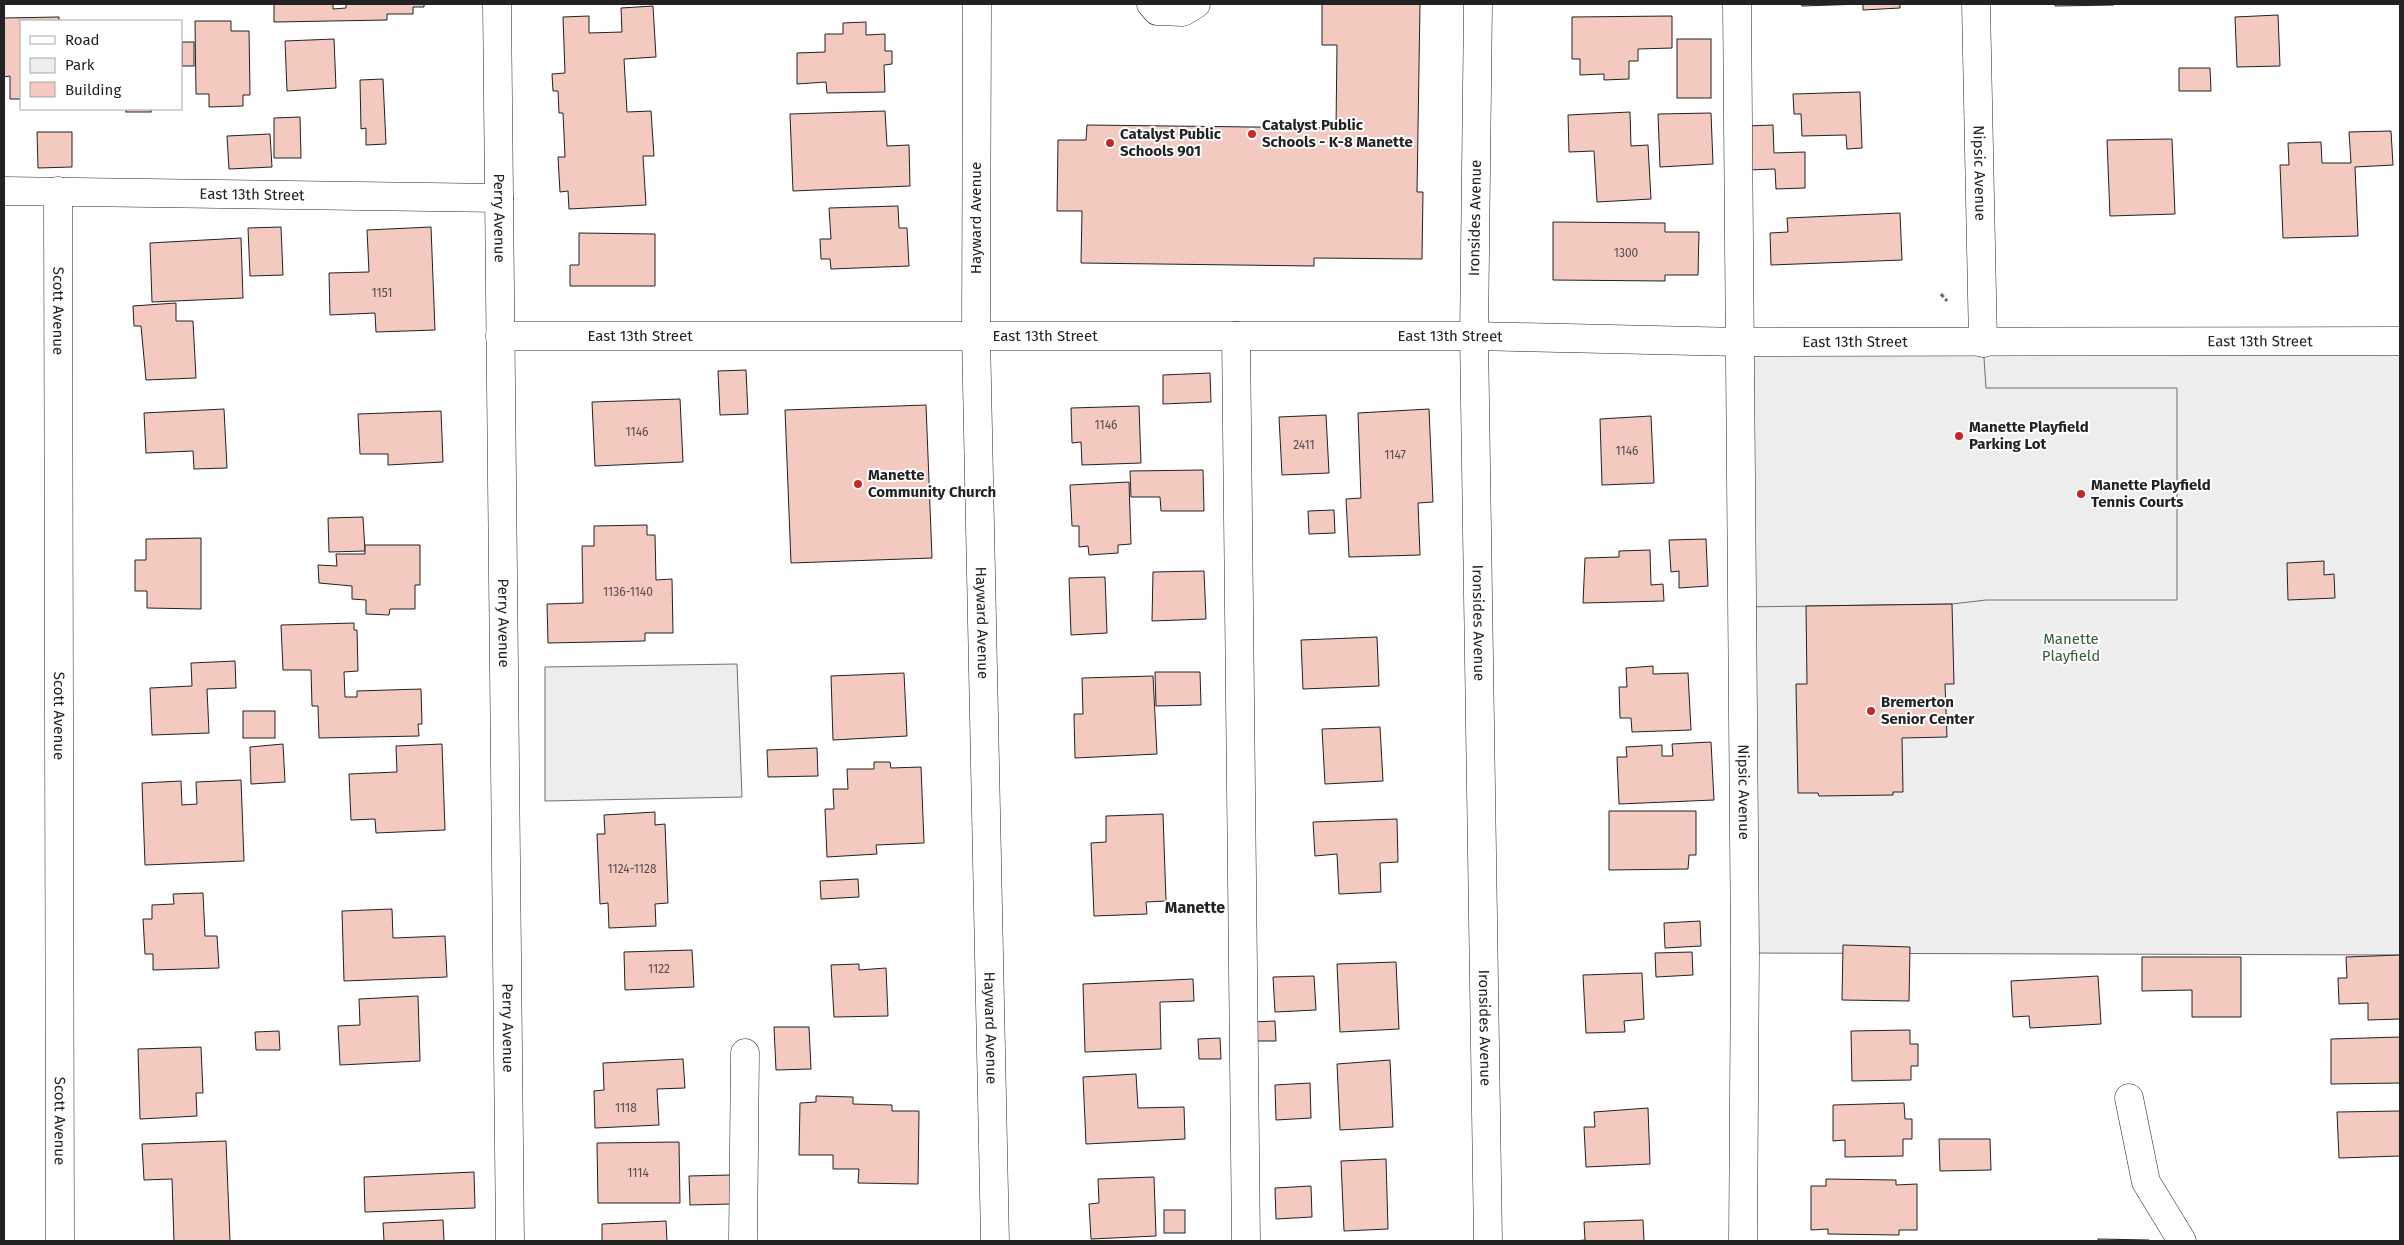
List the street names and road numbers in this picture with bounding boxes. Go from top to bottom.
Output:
street label: Nipsic Avenue [1970,125,1989,221]
street label: Ironsides Avenue [1465,160,1485,276]
street label: Hayward Avenue [967,162,985,274]
street label: Perry Avenue [490,173,509,263]
street label: East 13th Street [199,185,305,204]
street label: Scott Avenue [49,267,67,355]
street label: East 13th Street [587,327,693,345]
street label: East 13th Street [992,327,1098,345]
street label: East 13th Street [1397,327,1503,346]
street label: East 13th Street [2207,332,2313,350]
street label: East 13th Street [1802,333,1908,351]
street label: Ironsides Avenue [1469,565,1488,681]
street label: Hayward Avenue [972,567,992,679]
street label: Perry Avenue [494,578,513,668]
street label: Scott Avenue [50,672,68,760]
street label: Nipsic Avenue [1734,744,1753,840]
street label: Ironsides Avenue [1475,969,1495,1086]
street label: Hayward Avenue [980,971,1001,1084]
street label: Perry Avenue [498,983,517,1073]
street label: Scott Avenue [51,1077,69,1165]

